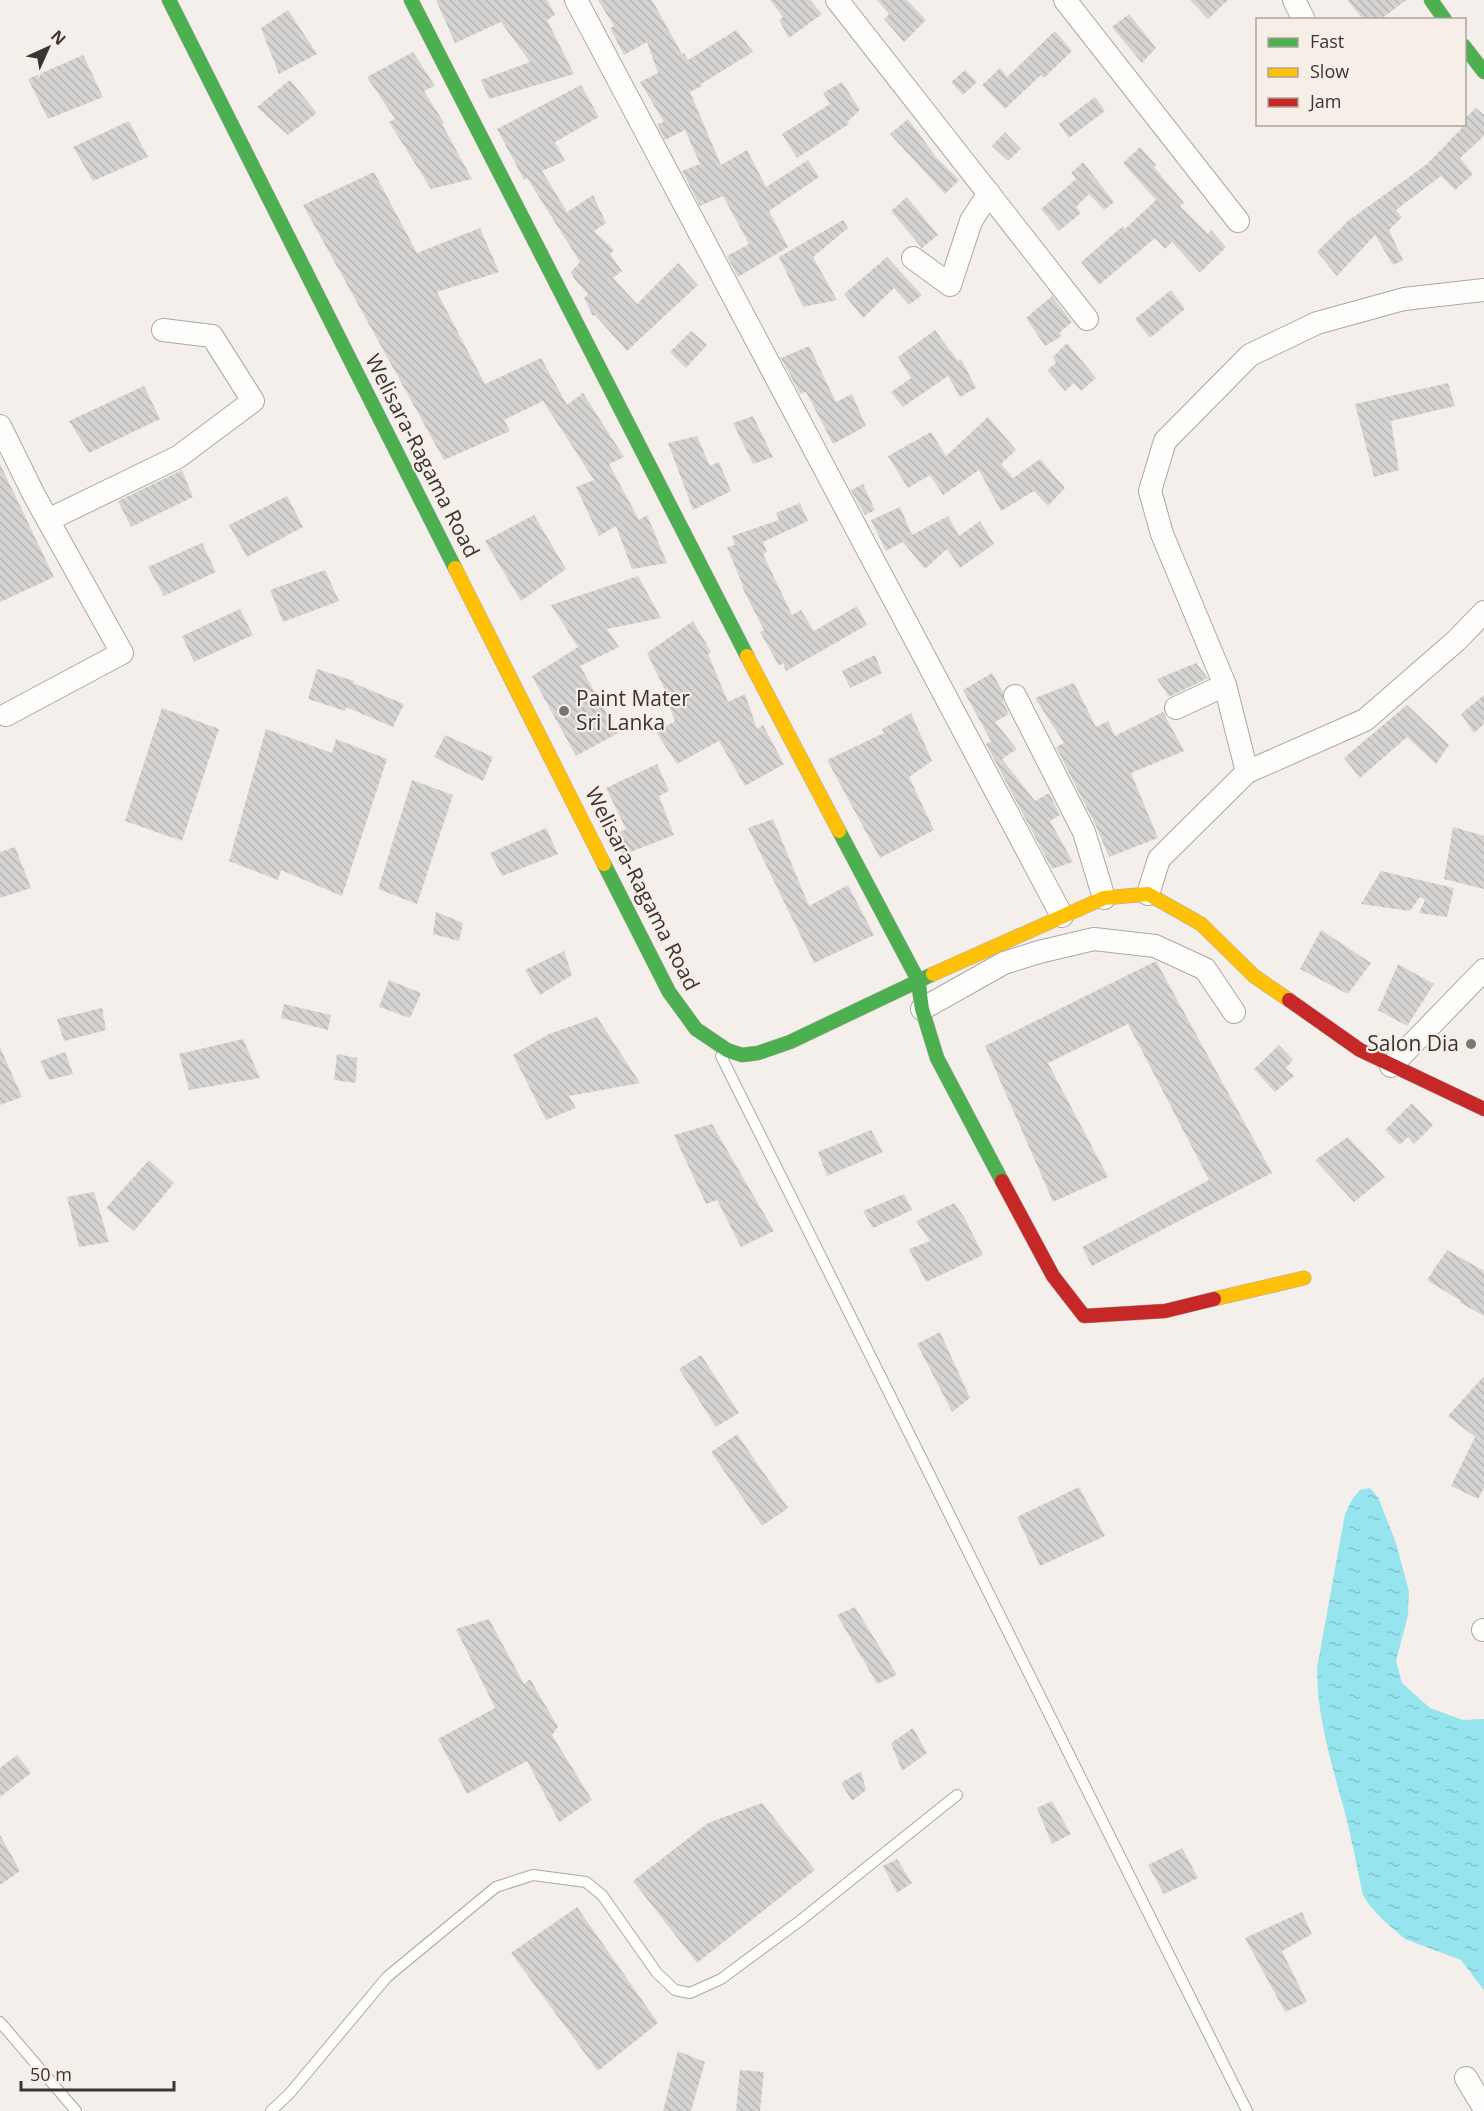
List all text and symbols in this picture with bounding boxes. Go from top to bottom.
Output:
north arrow [18,18,78,78]
legend [1256,18,1466,126]
text: N [46,25,71,50]
text: Fast [1310,29,1344,53]
text: Slow [1310,59,1349,83]
text: Jam [1308,89,1342,113]
street label: Welisara-Ragama Road [359,349,486,562]
place label: Paint Mater Sri Lanka [576,684,690,736]
marker: Paint Mater Sri Lanka [557,704,571,718]
street label: Welisara-Ragama Road [579,782,706,995]
place label: Salon Dia [1367,1029,1459,1057]
marker: Salon Dia [1464,1037,1478,1051]
scale bar [21,2054,174,2092]
text: 50 m [30,2062,72,2086]

